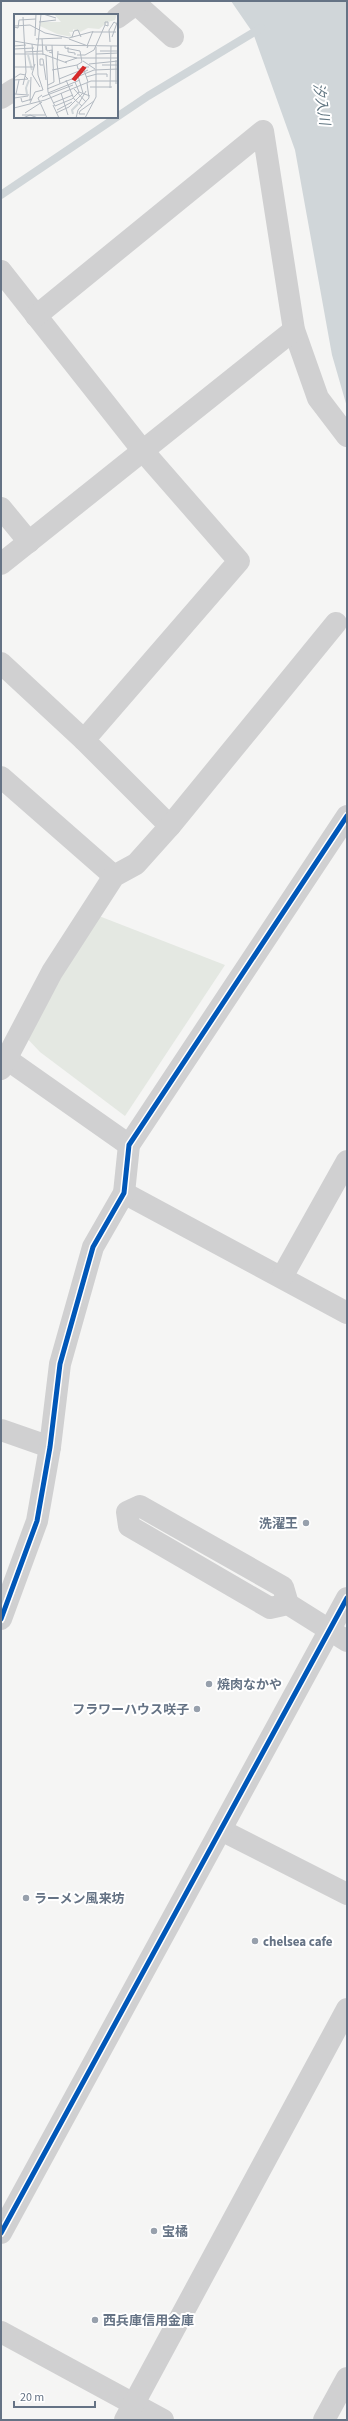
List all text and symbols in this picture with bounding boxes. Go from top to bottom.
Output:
inset map [14,14,118,118]
water label: 汐入川 [308,82,334,128]
place label: 洗濯王 [259,1515,298,1533]
marker: 洗濯王 [301,1518,311,1528]
place label: 焼肉なかや [217,1676,282,1694]
marker: 焼肉なかや [204,1679,214,1689]
place label: フラワーハウス咲子 [72,1701,189,1719]
marker: フラワーハウス咲子 [192,1704,202,1714]
place label: ラーメン風来坊 [34,1890,124,1908]
marker: ラーメン風来坊 [21,1893,31,1903]
place label: chelsea cafe [263,1933,333,1951]
marker: chelsea cafe [250,1936,260,1946]
place label: 宝橘 [162,2223,188,2241]
marker: 宝橘 [149,2226,159,2236]
place label: 西兵庫信用金庫 [103,2312,194,2330]
marker: 西兵庫信用金庫 [90,2315,100,2325]
scale bar [14,2383,95,2409]
text: 20 m [20,2389,44,2406]

